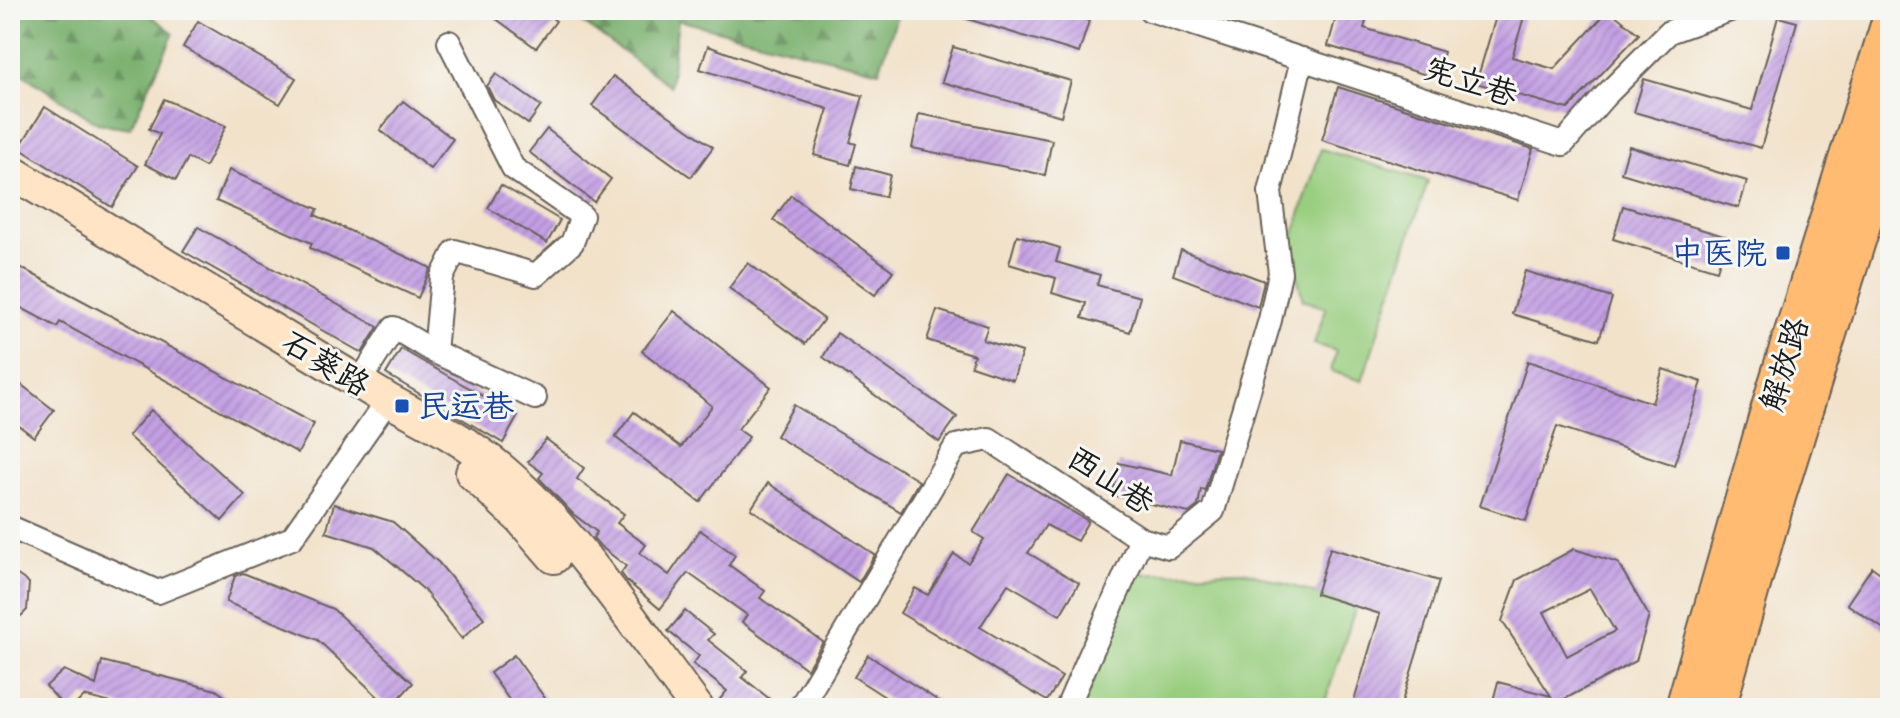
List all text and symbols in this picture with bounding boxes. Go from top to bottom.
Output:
street label: 宪立巷 [1417,49,1522,122]
place label: 中医院 [1671,235,1767,281]
marker: 中医院 [1774,244,1792,262]
street label: 解放路 [1753,313,1825,418]
street label: 石葵路 [270,323,376,412]
place label: 民运巷 [418,388,514,434]
marker: 民运巷 [393,397,411,415]
street label: 西山巷 [1055,439,1161,530]

